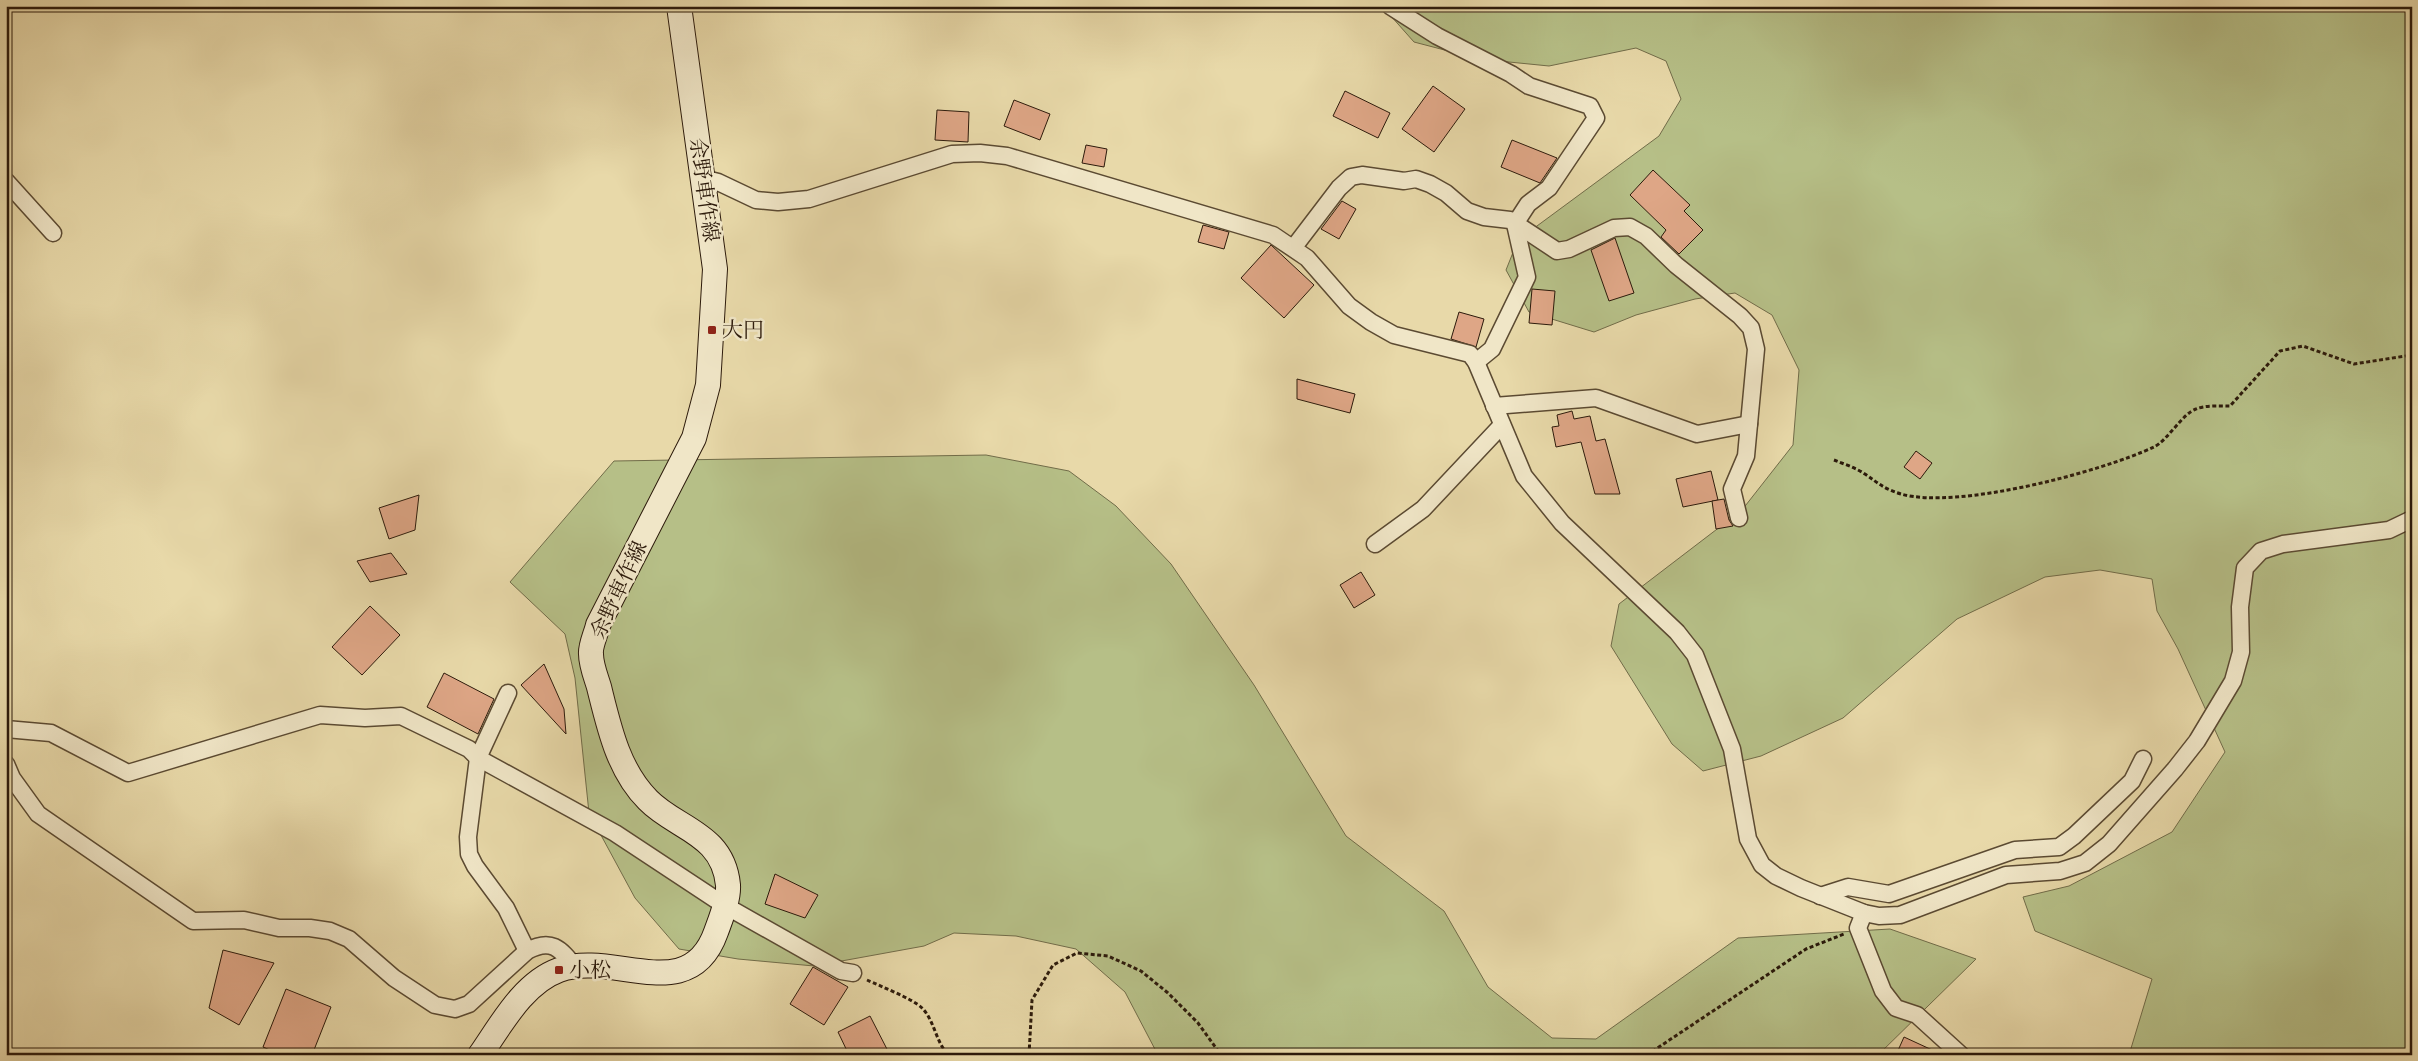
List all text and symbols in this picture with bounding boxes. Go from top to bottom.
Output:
street label: 余野車作線 [683,136,725,244]
place label: 大円 [722,317,764,344]
marker: 大円 [706,324,718,336]
street label: 余野車作線 [585,537,653,643]
place label: 小松 [569,957,611,984]
marker: 小松 [553,964,565,976]

